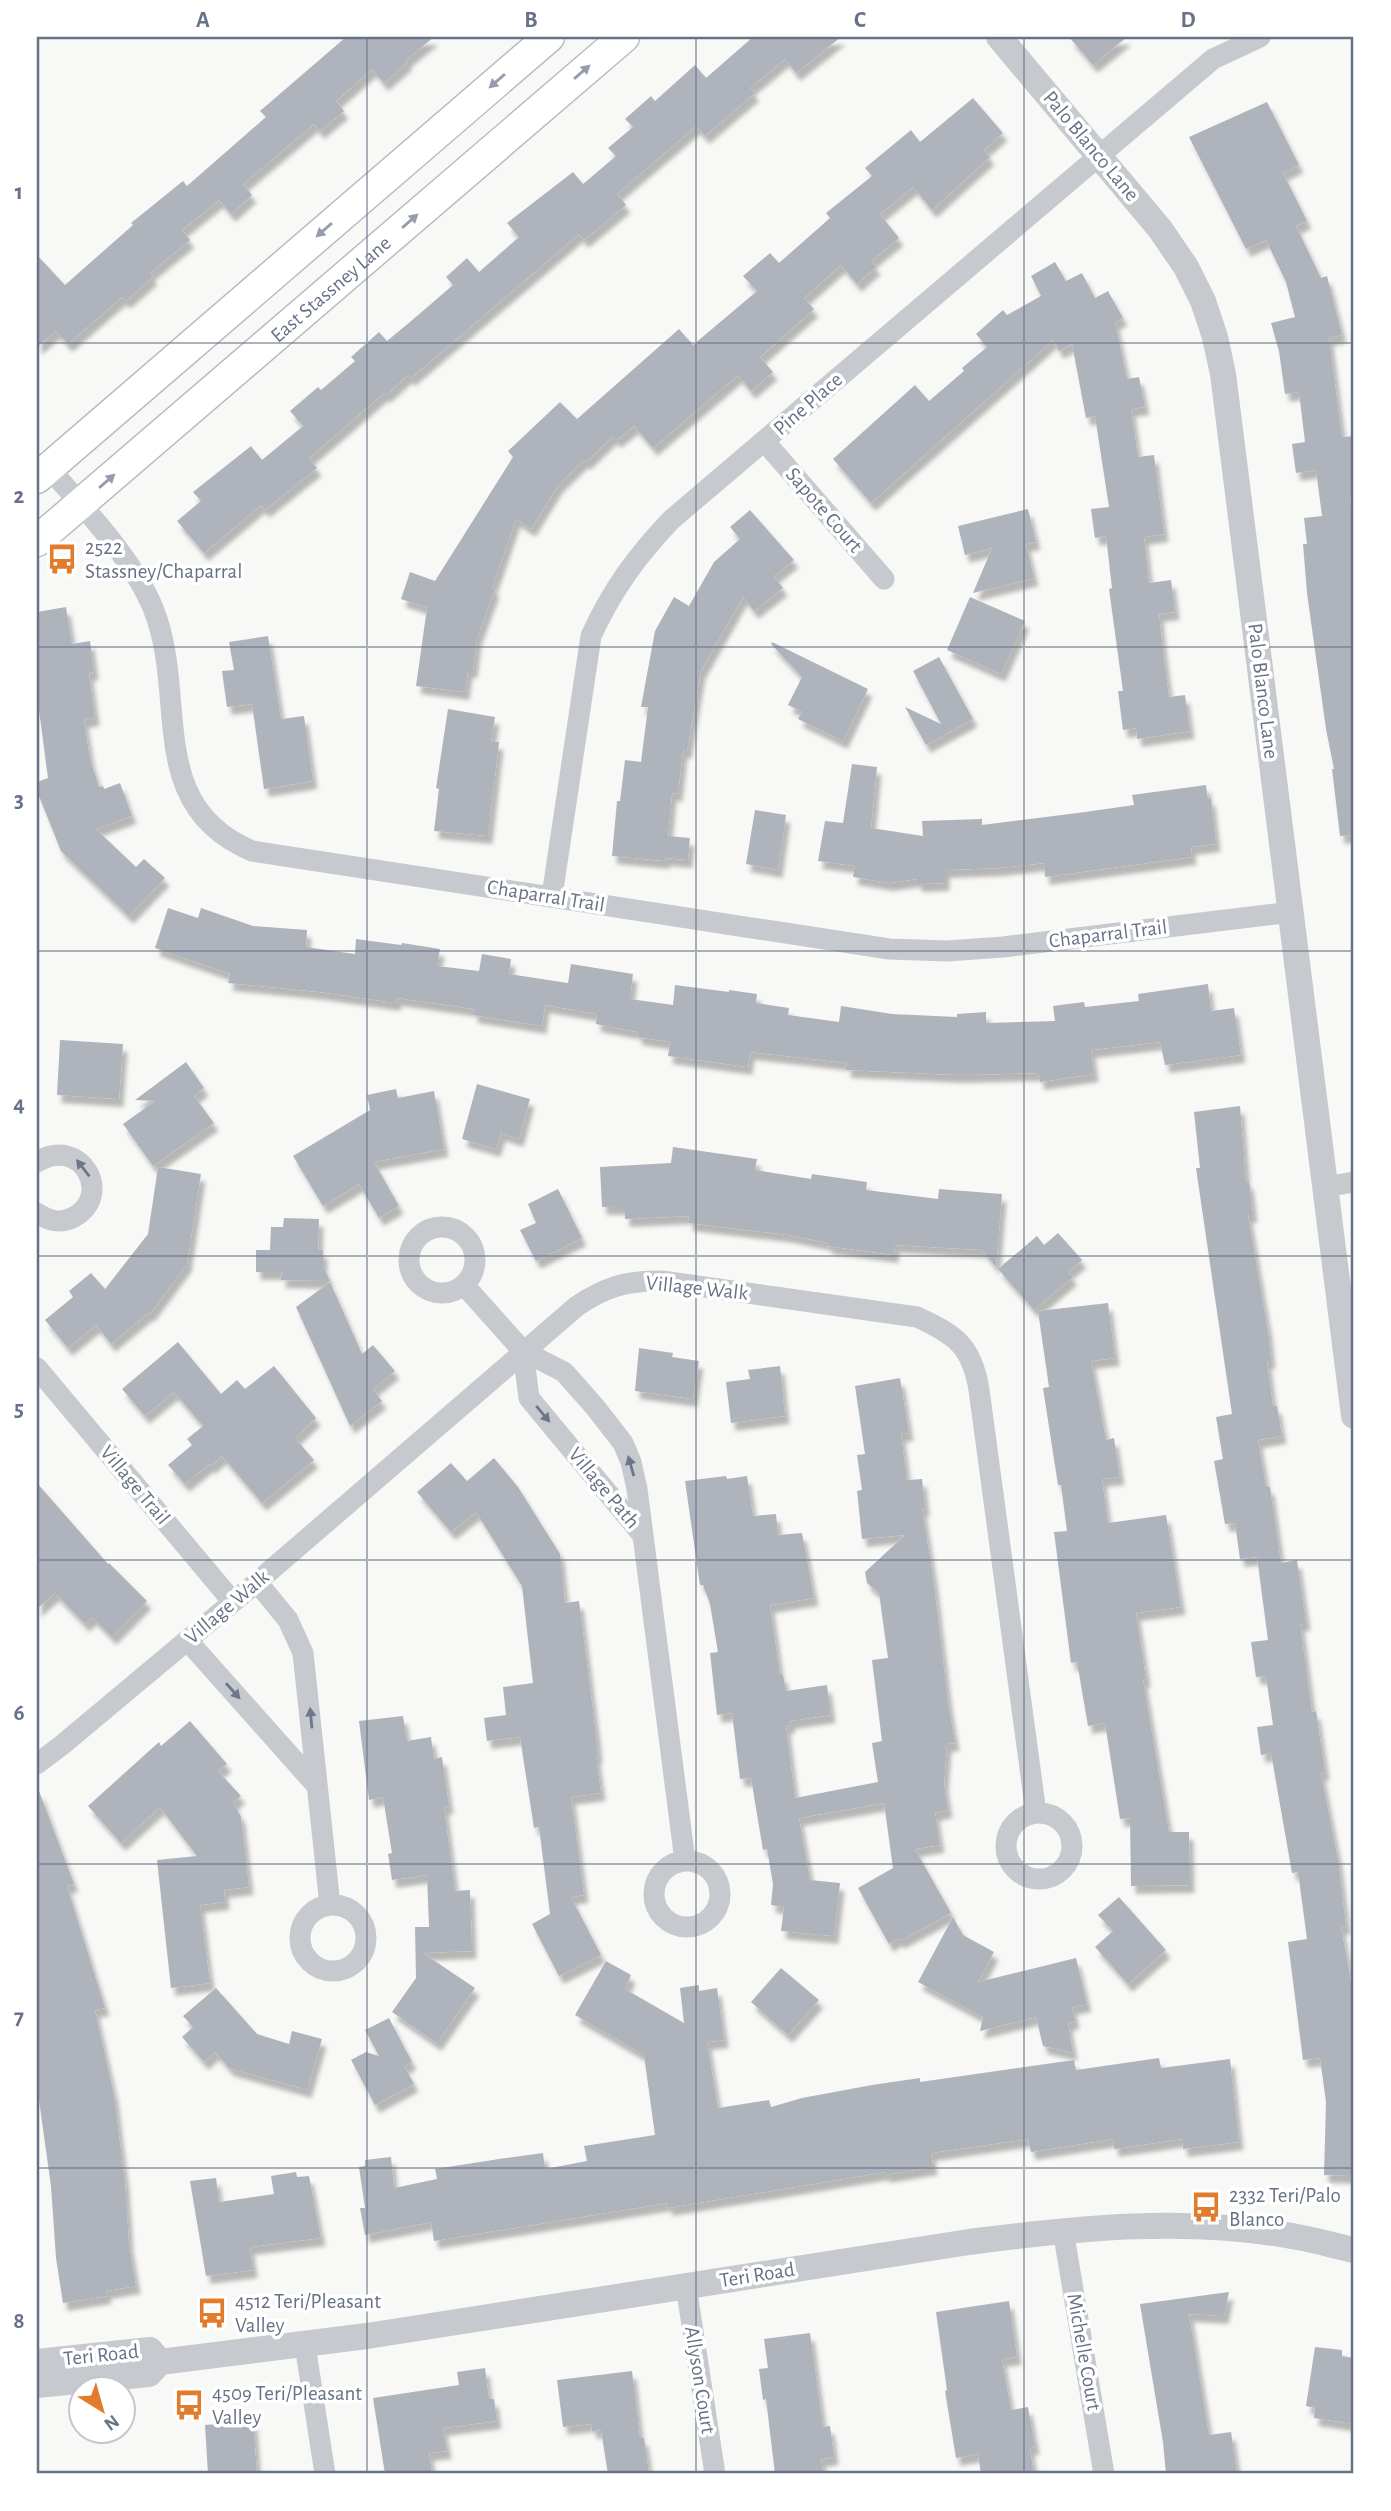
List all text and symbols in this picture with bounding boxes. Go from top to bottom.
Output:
text: A [196,9,210,32]
text: B [524,9,538,32]
text: C [854,9,866,32]
text: D [1180,9,1196,32]
one-way arrow [574,65,591,80]
one-way arrow [488,73,506,89]
street label: Palo Blanco Lane [1039,87,1143,205]
text: 1 [15,181,23,204]
one-way arrow [401,213,419,229]
one-way arrow [316,222,333,237]
street label: East Stassney Lane [266,232,395,346]
street label: Pine Place [770,369,846,439]
street label: Sapote Court [782,464,866,557]
one-way arrow [99,474,116,489]
text: 2 [14,485,25,508]
place label: 2522 Stassney/Chaparral [85,537,242,582]
bus stop icon: 2522 Stassney/Chaparral [45,542,79,576]
street label: Palo Blanco Lane [1244,622,1282,760]
text: 3 [14,789,24,812]
street label: Chaparral Trail [486,876,606,916]
street label: Chaparral Trail [1048,916,1168,952]
text: 4 [13,1093,25,1116]
one-way arrow [75,1160,90,1178]
street label: Village Walk [645,1272,749,1304]
text: 5 [14,1398,24,1421]
one-way arrow [535,1406,550,1423]
street label: Village Trail [96,1442,174,1528]
street label: Village Path [564,1444,644,1532]
one-way arrow [626,1455,636,1476]
street label: Village Walk [181,1566,273,1648]
one-way arrow [224,1683,240,1700]
text: 6 [13,1702,25,1725]
one-way arrow [305,1707,316,1729]
text: 7 [14,2006,24,2029]
place label: 2332 Teri/Palo Blanco [1229,2185,1341,2230]
bus stop icon: 2332 Teri/Palo Blanco [1189,2190,1223,2224]
street label: Teri Road [718,2259,796,2291]
place label: 4512 Teri/Pleasant Valley [235,2291,381,2336]
street label: Michelle Court [1063,2292,1105,2413]
bus stop icon: 4512 Teri/Pleasant Valley [195,2296,229,2330]
text: 8 [13,2310,25,2333]
street label: Allyson Court [681,2325,719,2435]
street label: Teri Road [62,2341,140,2369]
north arrow [66,2374,136,2444]
place label: 4509 Teri/Pleasant Valley [212,2383,362,2428]
bus stop icon: 4509 Teri/Pleasant Valley [172,2388,206,2422]
text: N [100,2411,122,2434]

